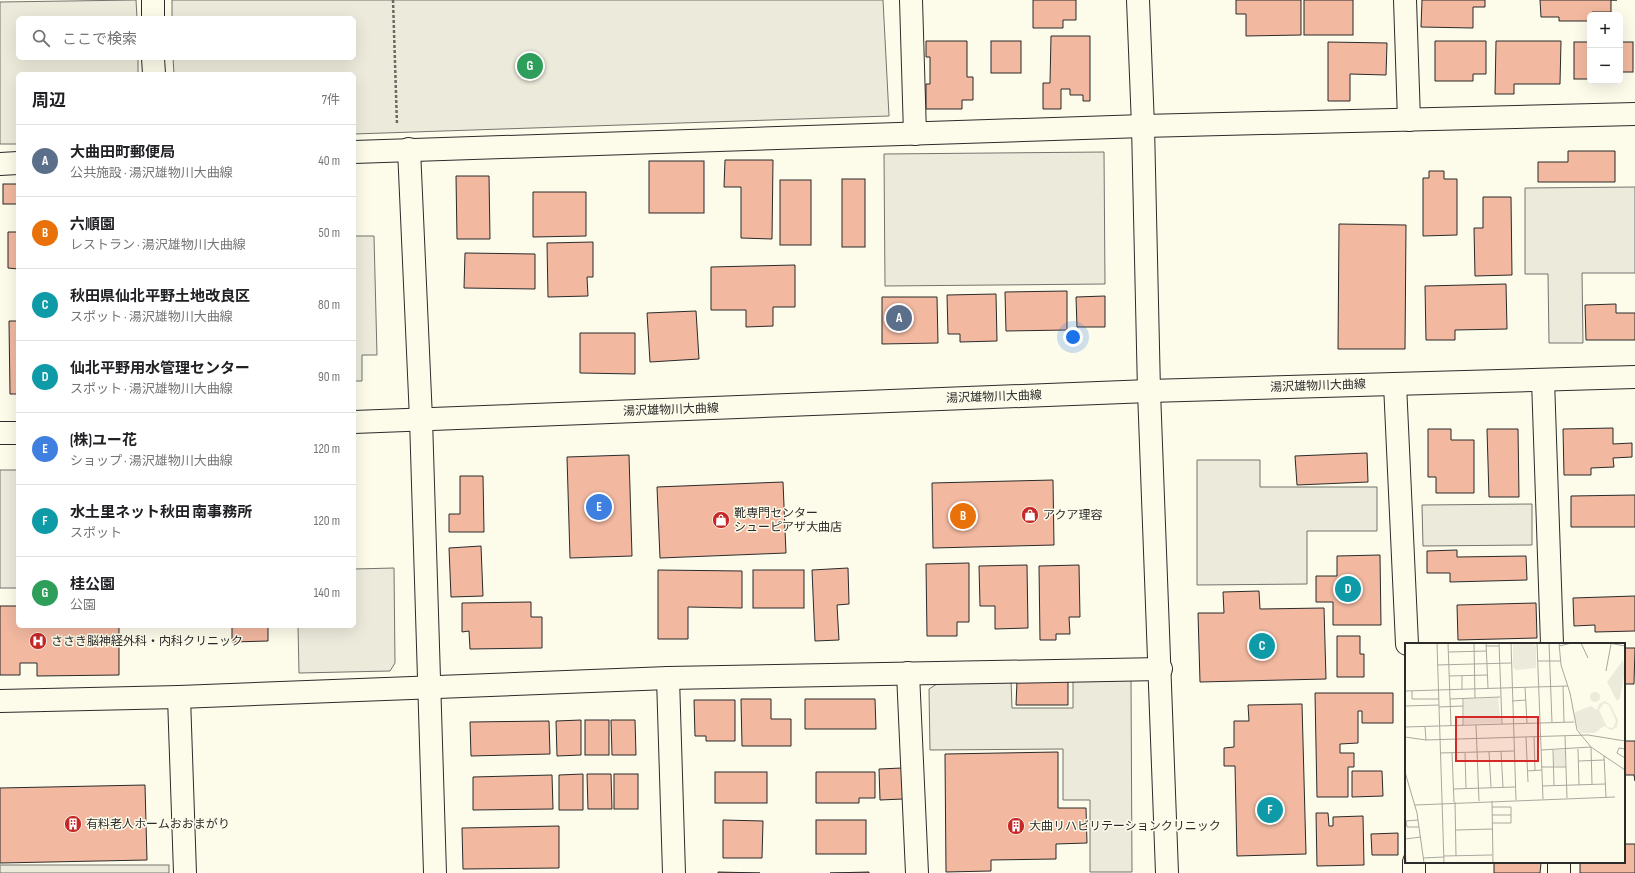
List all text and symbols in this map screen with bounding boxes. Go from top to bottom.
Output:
map controls [1587,12,1623,84]
button: + [1587,12,1623,48]
search box [16,16,356,60]
icon: search [30,27,52,49]
text: ここで検索 [62,30,137,49]
button: − [1587,48,1623,84]
pin: G [517,51,543,81]
text: 周辺 [32,91,66,111]
text: 7件 [322,92,340,108]
text: 大曲田町郵便局 [70,143,175,162]
text: A [42,153,48,169]
text: 40 m [318,153,340,169]
text: 公共施設 · 湯沢雄物川大曲線 [70,165,233,181]
text: 六順園 [70,215,115,234]
text: B [42,225,48,241]
text: 50 m [319,225,340,241]
text: レストラン · 湯沢雄物川大曲線 [70,237,246,253]
text: 秋田県仙北平野土地改良区 [70,287,250,306]
text: C [42,297,48,313]
text: 80 m [318,297,340,313]
pin: A [886,303,912,333]
text: スポット · 湯沢雄物川大曲線 [70,309,233,325]
your location [1063,327,1083,347]
text: 仙北平野用水管理センター [70,359,250,378]
text: D [42,369,48,385]
text: 90 m [318,369,340,385]
street label: 湯沢雄物川大曲線 [1270,377,1366,395]
text: スポット · 湯沢雄物川大曲線 [70,381,233,397]
street label: 湯沢雄物川大曲線 [946,388,1042,406]
street label: 湯沢雄物川大曲線 [623,401,719,419]
text: (株)ユー花 [70,431,137,450]
text: E [42,441,48,457]
text: 120 m [314,441,340,457]
text: ショップ · 湯沢雄物川大曲線 [70,453,233,469]
pin: E [586,492,612,522]
pin: B [950,501,976,531]
text: 水土里ネット秋田 南事務所 [70,503,252,522]
shop icon: アクア理容 [1020,505,1040,525]
place label: 靴専門センター シューピアザ大曲店 [734,506,842,535]
place label: アクア理容 [1043,508,1102,523]
shop icon: 靴専門センター シューピアザ大曲店 [711,510,731,530]
text: F [42,513,48,529]
text: 120 m [314,513,340,529]
text: スポット [70,525,122,541]
pin: D [1335,574,1361,604]
text: 桂公園 [70,575,115,594]
text: G [42,585,48,601]
text: 140 m [314,585,340,601]
text: 公園 [70,597,96,613]
hospital icon: ささき脳神経外科・内科クリニック [28,631,48,651]
pin: C [1249,631,1275,661]
place label: ささき脳神経外科・内科クリニック [51,634,243,649]
inset map [1405,643,1625,863]
pin: F [1257,795,1283,825]
building icon: 有料老人ホームおおまがり [63,814,83,834]
building icon: 大曲リハビリテーションクリニック [1006,816,1026,836]
place label: 有料老人ホームおおまがり [86,817,230,832]
place label: 大曲リハビリテーションクリニック [1029,819,1221,834]

